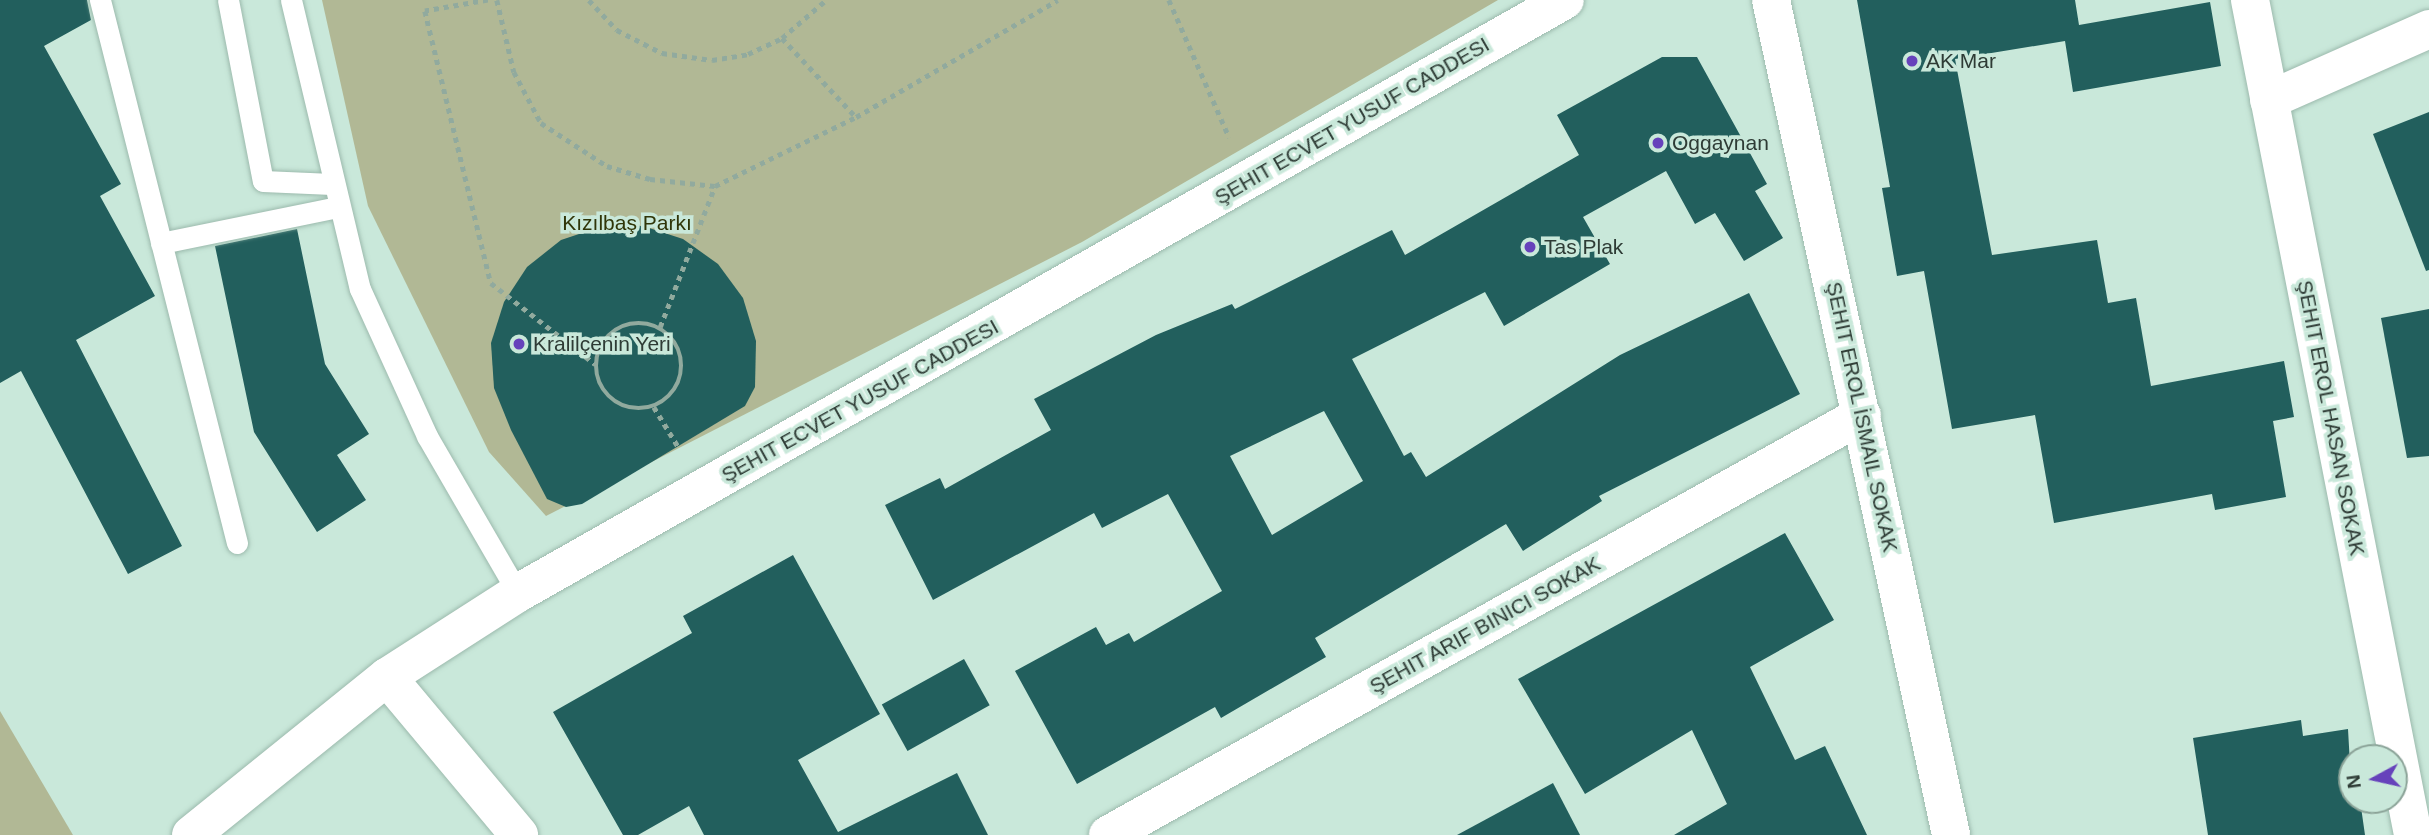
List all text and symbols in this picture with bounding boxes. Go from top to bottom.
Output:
street label: ŞEHIT ECVET YUSUF CADDESI [1210,32,1494,210]
place label: AK Mar [1926,48,1996,74]
marker: AK Mar [1904,53,1920,69]
place label: Oggaynan [1672,130,1769,156]
marker: Oggaynan [1650,135,1666,151]
park label: Kızılbaş Parkı [562,210,692,236]
place label: Tas Plak [1544,234,1623,260]
marker: Tas Plak [1522,239,1538,255]
street label: ŞEHIT EROL HASAN SOKAK [2292,278,2370,558]
street label: ŞEHIT EROL İSMAIL SOKAK [1821,279,1903,555]
street label: ŞEHIT ECVET YUSUF CADDESI [717,314,1003,488]
place label: Kralilçenin Yeri [533,331,671,357]
marker: Kralilçenin Yeri [511,336,527,352]
street label: ŞEHIT ARIF BINICI SOKAK [1365,551,1605,699]
north arrow [2338,744,2408,814]
text: N [2342,773,2365,790]

